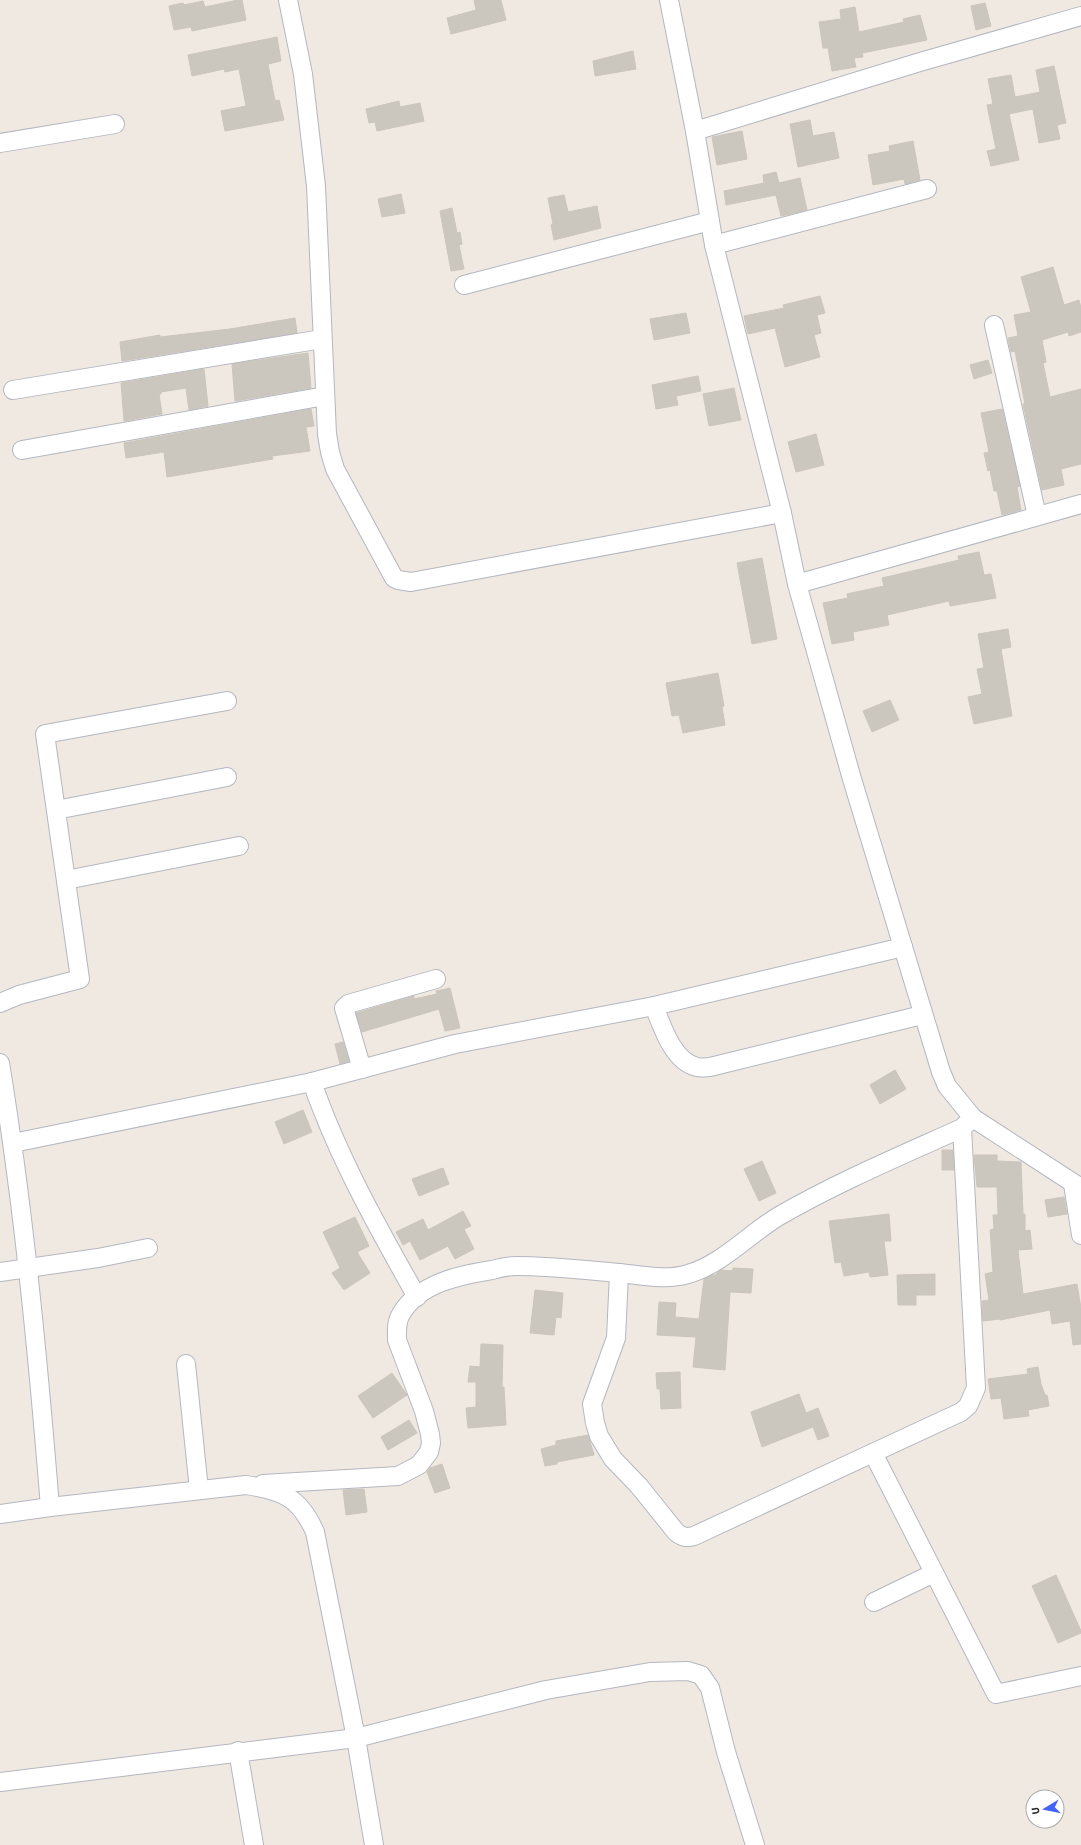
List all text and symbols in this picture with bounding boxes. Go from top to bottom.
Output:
north arrow [1025,1789,1065,1829]
text: U [1028,1806,1044,1816]

